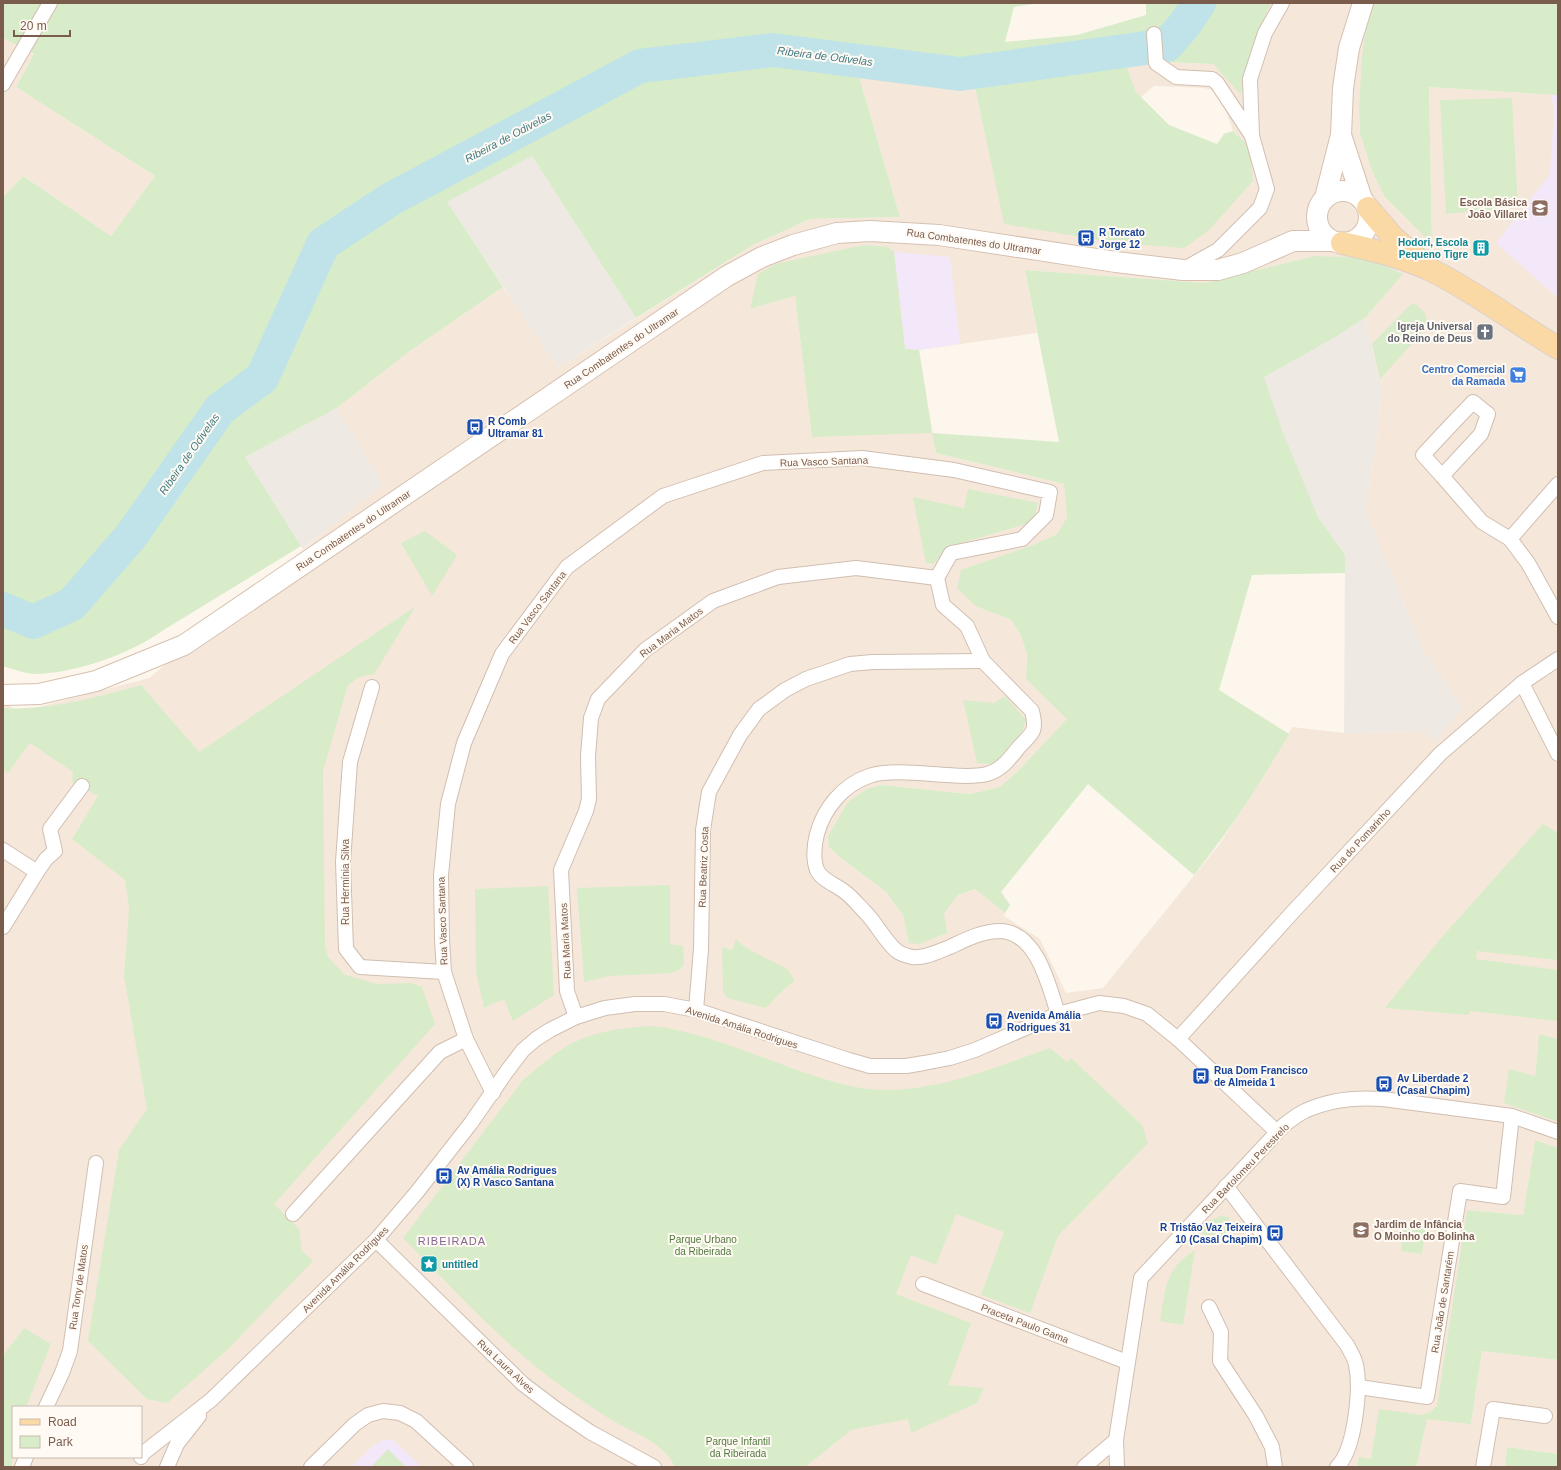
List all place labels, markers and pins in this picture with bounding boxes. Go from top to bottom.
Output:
place label: Escola Básica João Villaret [1460,197,1528,220]
school or university icon: Escola Básica João Villaret [1530,198,1550,218]
place label: R Torcato Jorge 12 [1099,227,1145,250]
bus stop icon: R Torcato Jorge 12 [1076,228,1096,248]
place label: Hodori, Escola Pequeno Tigre [1398,237,1468,260]
building icon: Hodori, Escola Pequeno Tigre [1471,238,1491,258]
place label: Igreja Universal do Reino de Deus [1388,321,1472,344]
church icon: Igreja Universal do Reino de Deus [1475,322,1495,342]
place label: Centro Comercial da Ramada [1422,364,1505,387]
supermarket icon: Centro Comercial da Ramada [1508,365,1528,385]
place label: R Comb Ultramar 81 [488,416,543,439]
bus stop icon: R Comb Ultramar 81 [465,417,485,437]
place label: Avenida Amália Rodrigues 31 [1007,1010,1081,1033]
bus stop icon: Avenida Amália Rodrigues 31 [984,1011,1004,1031]
place label: Rua Dom Francisco de Almeida 1 [1214,1065,1308,1088]
bus stop icon: Rua Dom Francisco de Almeida 1 [1191,1066,1211,1086]
place label: Av Liberdade 2 (Casal Chapim) [1397,1073,1470,1096]
bus stop icon: Av Liberdade 2 (Casal Chapim) [1374,1074,1394,1094]
place label: Av Amália Rodrigues (X) R Vasco Santana [457,1165,557,1188]
bus stop icon: Av Amália Rodrigues (X) R Vasco Santana [434,1166,454,1186]
place label: Jardim de Infância O Moinho do Bolinha [1374,1219,1475,1242]
school or university icon: Jardim de Infância O Moinho do Bolinha [1351,1220,1371,1240]
place label: R Tristão Vaz Teixeira 10 (Casal Chapim) [1160,1222,1262,1245]
bus stop icon: R Tristão Vaz Teixeira 10 (Casal Chapim) [1265,1223,1285,1243]
place icon: untitled [419,1254,439,1274]
place label: untitled [442,1259,478,1270]

